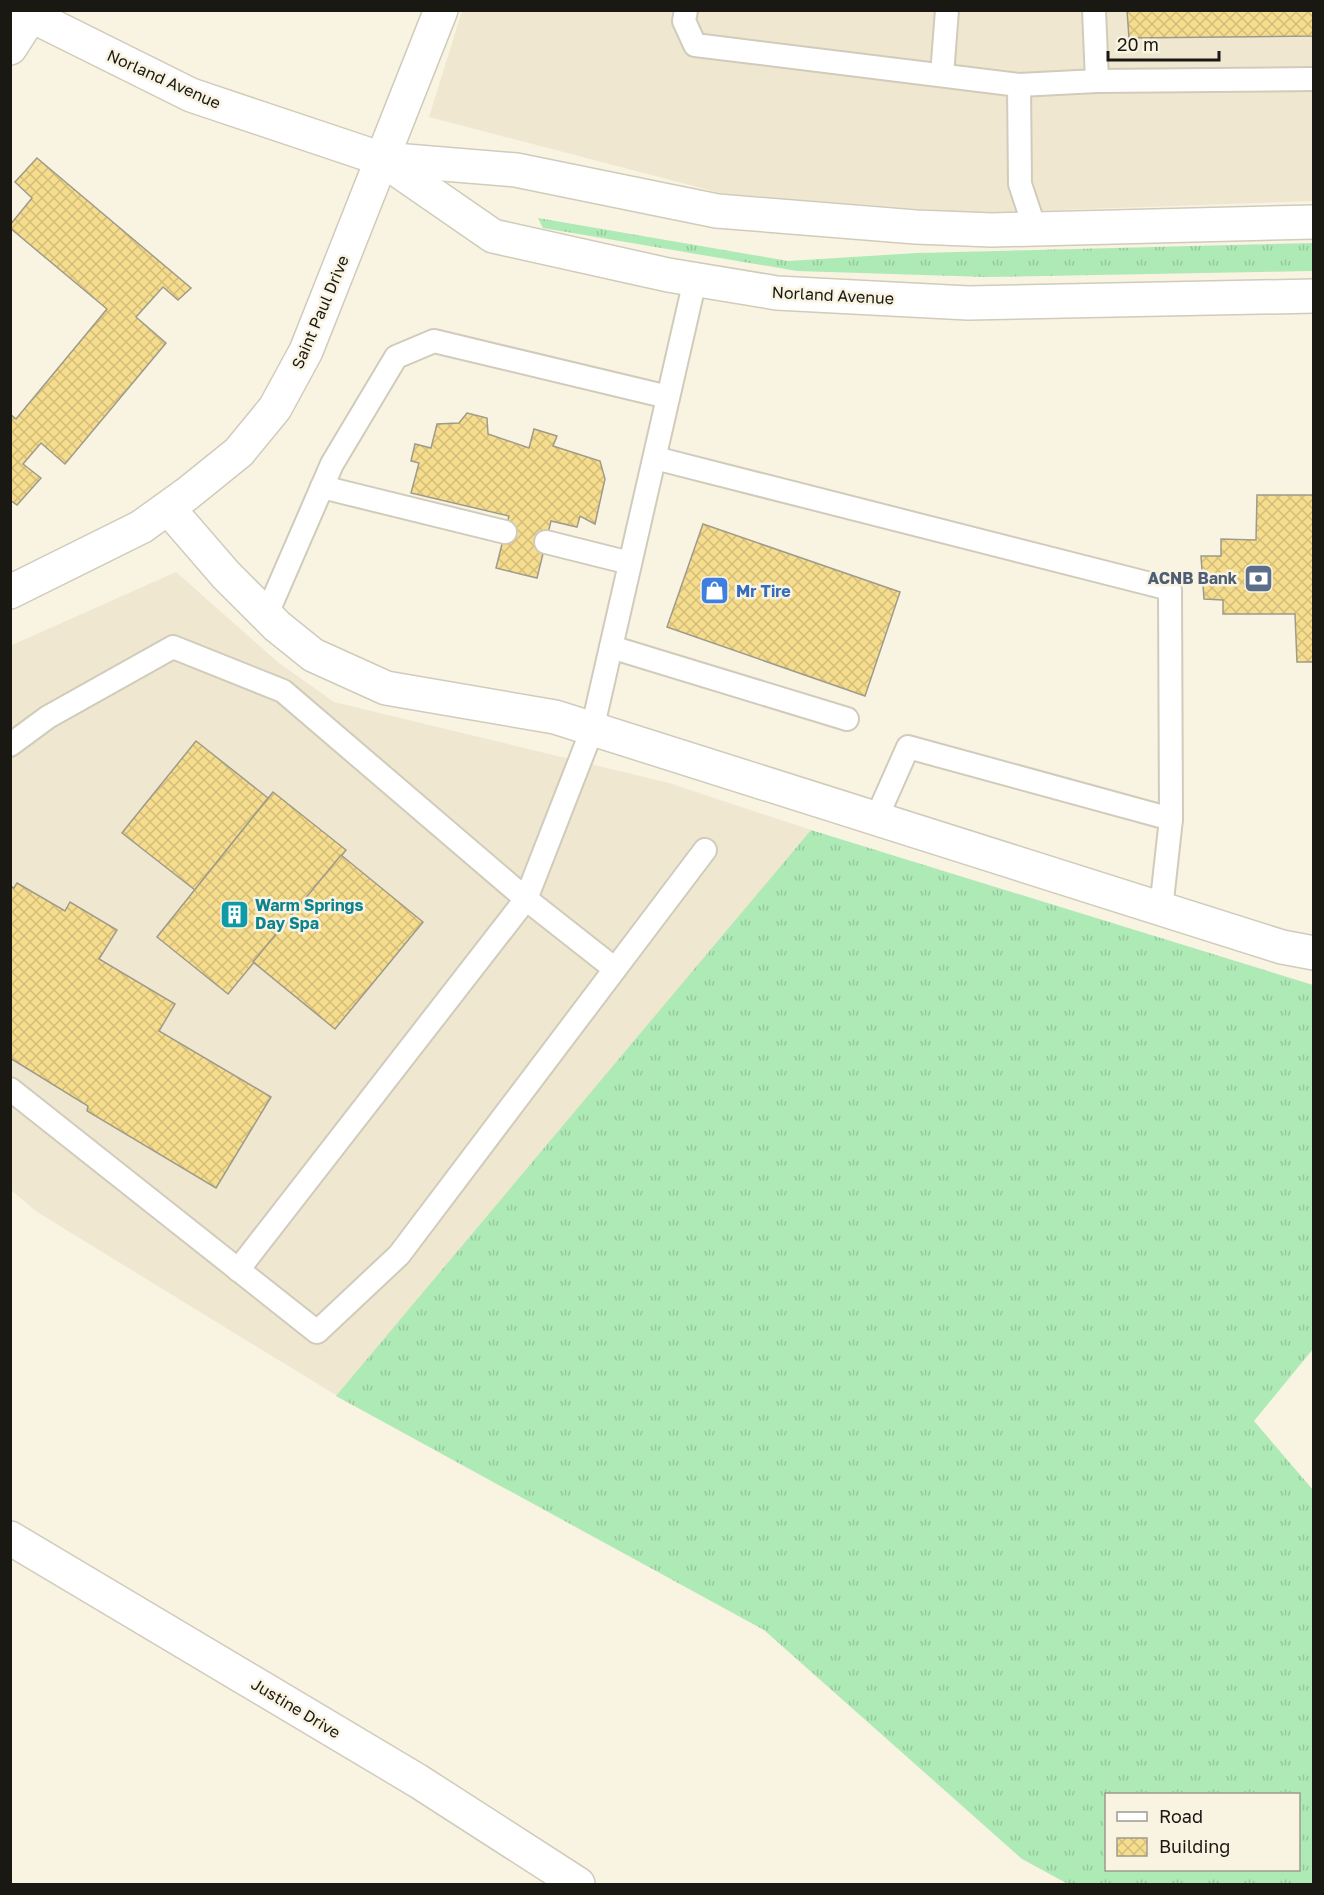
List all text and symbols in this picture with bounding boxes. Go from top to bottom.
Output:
scale bar [1108,24,1219,62]
text: 20 m [1117,33,1159,55]
street label: Norland Avenue [104,45,224,113]
street label: Saint Paul Drive [287,252,353,372]
street label: Norland Avenue [771,282,895,308]
bank icon: ACNB Bank [1242,562,1274,594]
place label: ACNB Bank [1148,568,1238,588]
shop icon: Mr Tire [699,575,731,607]
place label: Mr Tire [736,581,791,601]
place label: Warm Springs Day Spa [255,895,363,933]
building icon: Warm Springs Day Spa [218,898,250,930]
street label: Justine Drive [248,1674,344,1742]
legend [1105,1793,1300,1871]
text: Road [1159,1805,1203,1827]
text: Building [1159,1835,1230,1857]

